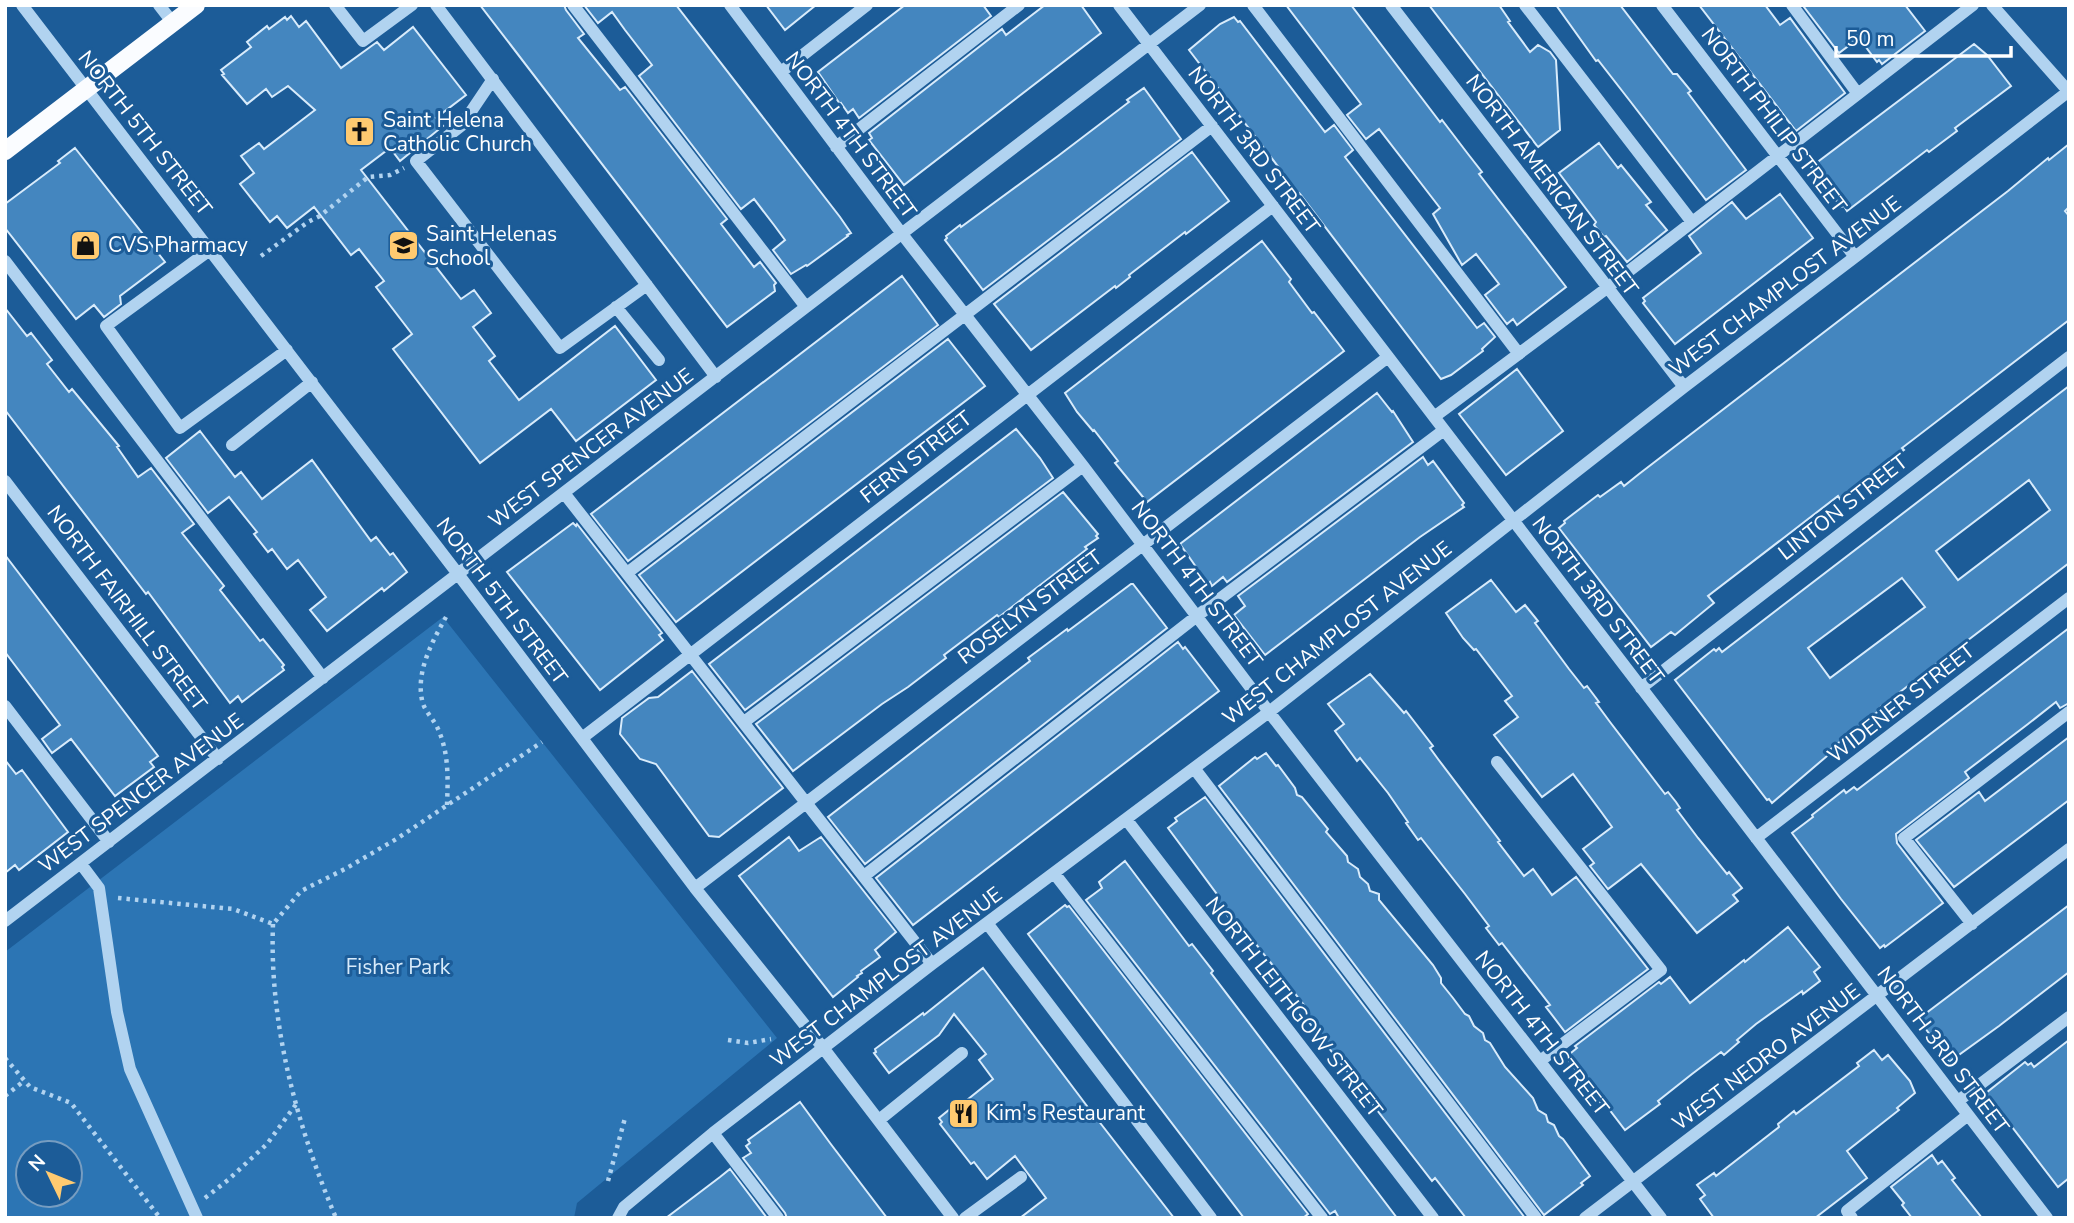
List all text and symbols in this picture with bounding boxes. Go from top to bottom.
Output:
scale bar [1836,14,2011,58]
street label: NORTH PHILIP STREET [1695,22,1853,219]
text: 50 m [1846,25,1895,53]
street label: NORTH 5TH STREET [72,45,218,222]
street label: NORTH 4TH STREET [779,46,923,224]
street label: NORTH 3RD STREET [1182,60,1326,240]
street label: NORTH AMERICAN STREET [1459,69,1645,302]
place label: Saint Helena Catholic Church [383,106,532,158]
church icon: Saint Helena Catholic Church [343,115,377,149]
street label: WEST CHAMPLOST AVENUE [1663,189,1907,383]
place label: Saint Helenas School [426,220,557,272]
shop icon: CVS Pharmacy [68,228,102,262]
school or university icon: Saint Helenas School [386,229,420,263]
place label: CVS Pharmacy [108,231,248,259]
street label: WEST SPENCER AVENUE [483,362,699,534]
street label: FERN STREET [854,404,978,510]
street label: LINTON STREET [1772,447,1914,566]
street label: NORTH 4TH STREET [1125,495,1269,673]
street label: NORTH FAIRHILL STREET [41,500,214,717]
street label: NORTH 3RD STREET [1526,510,1670,690]
street label: NORTH 5TH STREET [430,512,574,690]
street label: WEST CHAMPLOST AVENUE [1217,535,1457,731]
street label: ROSELYN STREET [952,543,1108,671]
street label: WIDENER STREET [1822,636,1981,769]
street label: WEST SPENCER AVENUE [33,707,249,879]
street label: WEST CHAMPLOST AVENUE [764,880,1008,1074]
street label: NORTH LEITHGOW STREET [1199,891,1389,1123]
street label: NORTH 4TH STREET [1469,945,1615,1122]
park label: Fisher Park [346,953,451,981]
street label: NORTH 3RD STREET [1871,960,2015,1140]
street label: WEST NEDRO AVENUE [1666,977,1866,1137]
restaurant icon: Kim's Restaurant [946,1096,980,1130]
place label: Kim's Restaurant [986,1099,1146,1127]
north arrow [14,1139,84,1209]
text: N [23,1149,52,1177]

